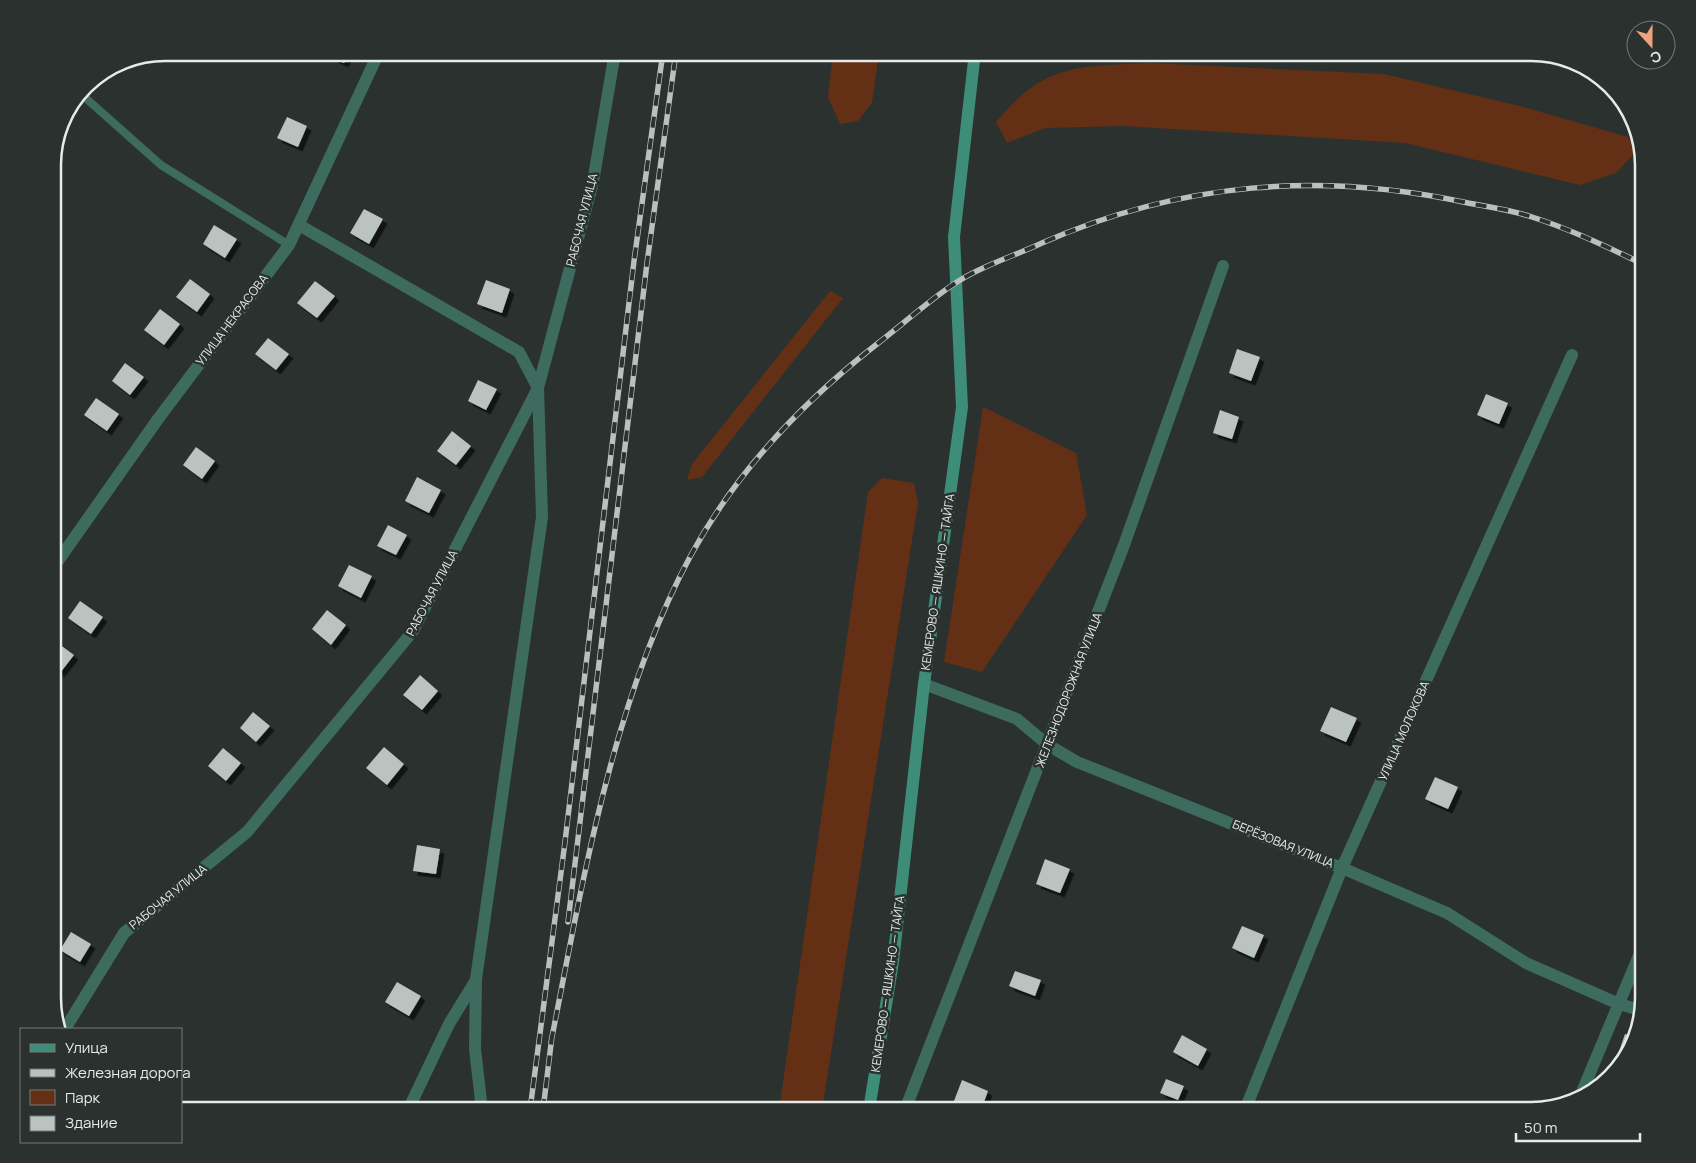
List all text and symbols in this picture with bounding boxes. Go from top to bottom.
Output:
north arrow [1626,20,1676,70]
text: С [1648,47,1664,68]
street label: РАБОЧАЯ УЛИЦА [562,171,601,268]
street label: УЛИЦА НЕКРАСОВА [192,270,272,369]
street label: КЕМЕРОВО — ЯШКИНО — ТАЙГА [917,492,958,671]
street label: РАБОЧАЯ УЛИЦА [402,546,462,639]
street label: ЖЕЛЕЗНОДОРОЖНАЯ УЛИЦА [1031,609,1106,770]
street label: УЛИЦА МОЛОКОВА [1374,678,1433,783]
street label: БЕРЁЗОВАЯ УЛИЦА [1230,815,1337,872]
street label: РАБОЧАЯ УЛИЦА [125,860,210,933]
street label: КЕМЕРОВО — ЯШКИНО — ТАЙГА [867,894,908,1073]
legend [20,1028,182,1143]
text: Улица [65,1037,108,1058]
text: Железная дорога [65,1062,190,1083]
text: Парк [65,1087,101,1108]
scale bar [1516,1110,1640,1142]
text: Здание [65,1112,118,1133]
text: 50 m [1524,1117,1558,1138]

